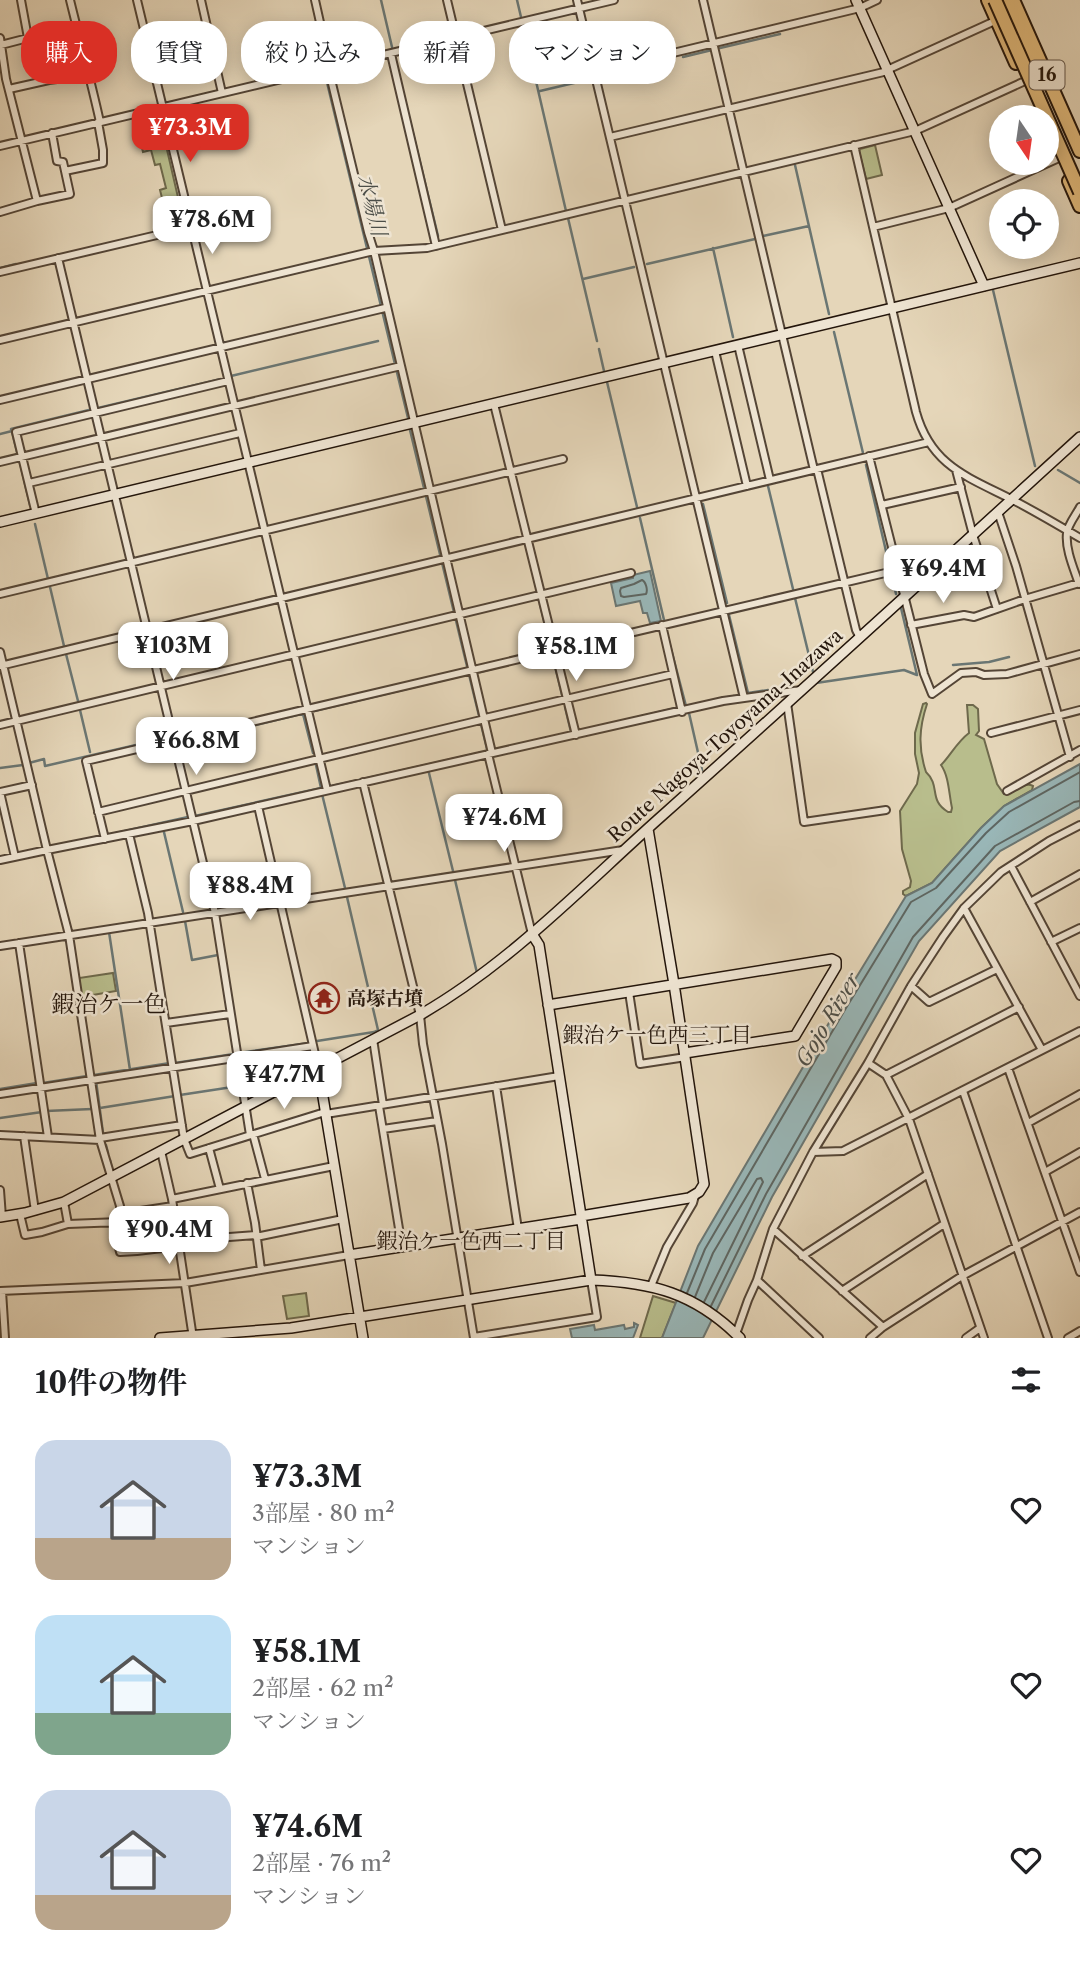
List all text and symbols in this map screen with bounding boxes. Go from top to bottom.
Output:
chip: 購入 [21,21,117,84]
chip: 賃貸 [131,21,227,84]
chip: 絞り込み [241,21,385,84]
chip: 新着 [399,21,495,84]
chip: マンション [509,21,676,84]
road number: 16 [1030,60,1064,90]
pin: ¥73.3M [133,104,247,164]
north arrow [989,105,1059,175]
map controls [989,105,1059,259]
text: ¥73.3M [148,113,232,141]
water label: 水場川 [353,171,393,240]
button: locate [989,189,1059,259]
pin: ¥78.6M [155,196,269,256]
text: ¥78.6M [169,205,255,233]
pin: ¥69.4M [886,546,1000,605]
text: ¥69.4M [900,554,986,582]
pin: ¥103M [124,622,222,682]
pin: ¥58.1M [519,624,633,683]
street label: Route Nagoya-Toyoyama-Inazawa [603,624,847,847]
text: ¥103M [134,631,212,659]
text: ¥58.1M [534,632,618,660]
pin: ¥66.8M [139,718,253,777]
text: ¥66.8M [152,726,240,754]
pin: ¥74.6M [447,794,561,854]
text: ¥74.6M [461,803,547,831]
pin: ¥88.4M [193,862,307,922]
text: ¥88.4M [206,871,294,899]
water label: Gojo River [790,968,866,1071]
temple icon: 高塚古墳 [307,981,341,1015]
place label: 高塚古墳 [347,987,423,1010]
district label: 鍜治ケ一色 [52,990,167,1018]
district label: 鍜治ケ一色西三丁目 [563,1022,752,1047]
pin: ¥47.7M [227,1052,341,1111]
text: ¥47.7M [243,1060,325,1088]
pin: ¥90.4M [112,1206,226,1266]
text: ¥90.4M [125,1215,213,1243]
district label: 鍜治ケ一色西二丁目 [377,1228,566,1253]
icon: filters [1007,1361,1045,1399]
text: 10件の物件 [35,1364,187,1401]
text: ¥73.3M [252,1458,362,1495]
icon: home [91,1468,175,1552]
icon: heart [1007,1491,1045,1529]
text: 3部屋 · 80 m² [252,1499,395,1527]
text: マンション [252,1532,366,1560]
text: ¥58.1M [252,1633,361,1670]
icon: home [91,1643,175,1727]
icon: heart [1007,1666,1045,1704]
text: 2部屋 · 62 m² [252,1674,394,1702]
text: マンション [252,1707,366,1735]
text: ¥74.6M [252,1808,363,1845]
icon: home [91,1818,175,1902]
icon: heart [1007,1841,1045,1879]
text: 2部屋 · 76 m² [252,1849,391,1877]
text: マンション [252,1882,366,1910]

